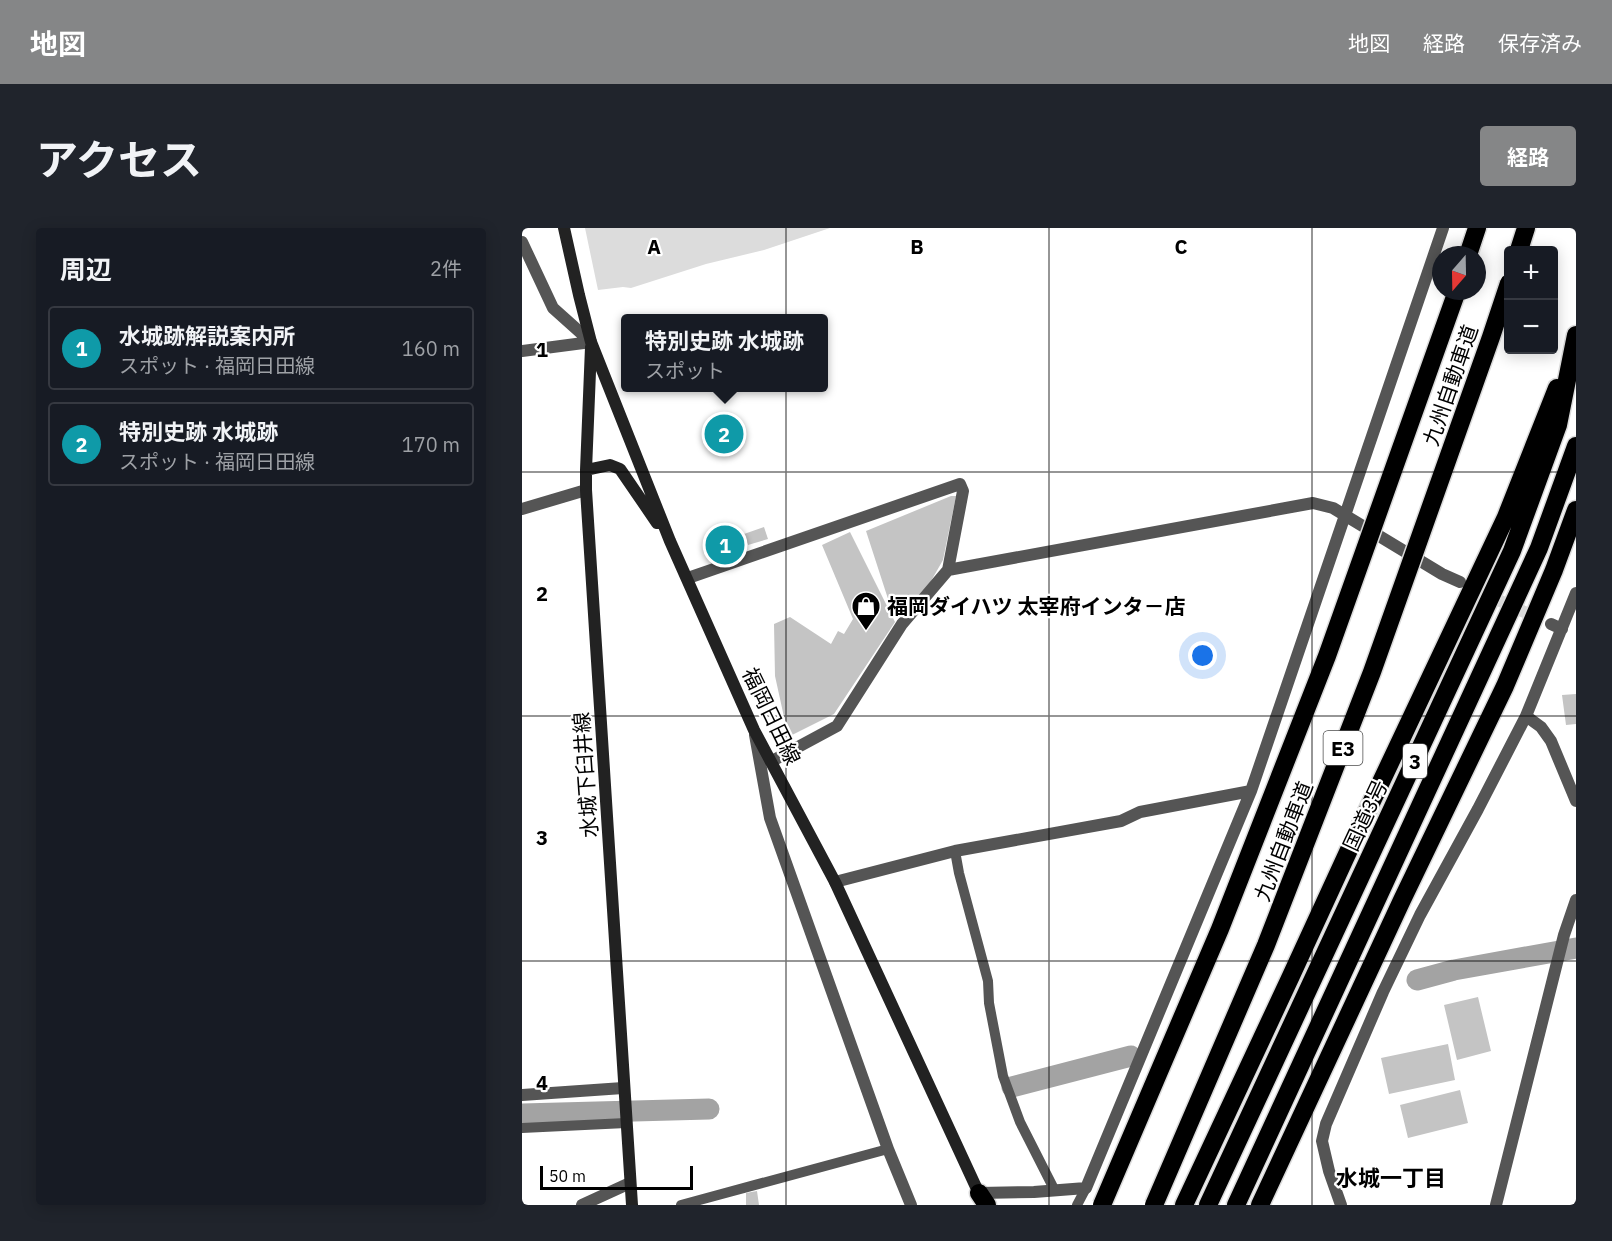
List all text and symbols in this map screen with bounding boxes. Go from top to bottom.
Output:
text: 地図 [30,25,86,62]
text: 地図 [1348,29,1390,57]
text: 経路 [1423,29,1465,57]
text: 保存済み [1498,29,1582,57]
button: 経路 [1480,126,1576,186]
text: アクセス [36,132,202,187]
text: A [647,233,661,260]
text: B [910,233,924,260]
text: C [1174,233,1188,260]
north arrow [1432,246,1486,300]
map controls [1504,246,1558,354]
button: + [1504,246,1558,300]
text: 周辺 [60,252,112,286]
text: 2件 [430,255,462,282]
button: − [1504,300,1558,354]
popup [621,314,828,392]
text: 水城跡解説案内所 [119,321,295,350]
street label: 九州自動車道 [1416,321,1484,449]
text: 特別史跡 水城跡 [645,326,804,355]
text: 1 [76,335,88,362]
text: 160 m [402,335,460,362]
text: 1 [536,336,548,363]
text: スポット · 福岡日田線 [119,352,315,379]
text: スポット [645,357,725,384]
pin: 2 [704,412,744,456]
text: 特別史跡 水城跡 [119,417,278,446]
text: 2 [76,431,88,458]
text: 170 m [402,431,460,458]
text: スポット · 福岡日田線 [119,448,315,475]
pin: 1 [706,522,744,568]
text: 2 [536,580,548,607]
shop icon: 福岡ダイハツ 太宰府インタ－店 [850,590,882,632]
place label: 福岡ダイハツ 太宰府インタ－店 [887,592,1186,620]
your location [1188,641,1217,670]
street label: 福岡日田線 [736,663,808,769]
street label: 水城下臼井線 [567,711,603,839]
road number: E3 [1324,731,1362,765]
road number: 3 [1403,744,1427,778]
street label: 国道3号 [1336,775,1394,855]
street label: 九州自動車道 [1247,777,1319,905]
text: 3 [536,824,548,851]
text: 4 [536,1069,548,1096]
scale bar [540,1163,693,1190]
district label: 水城一丁目 [1336,1163,1446,1192]
text: 50 m [549,1166,586,1186]

